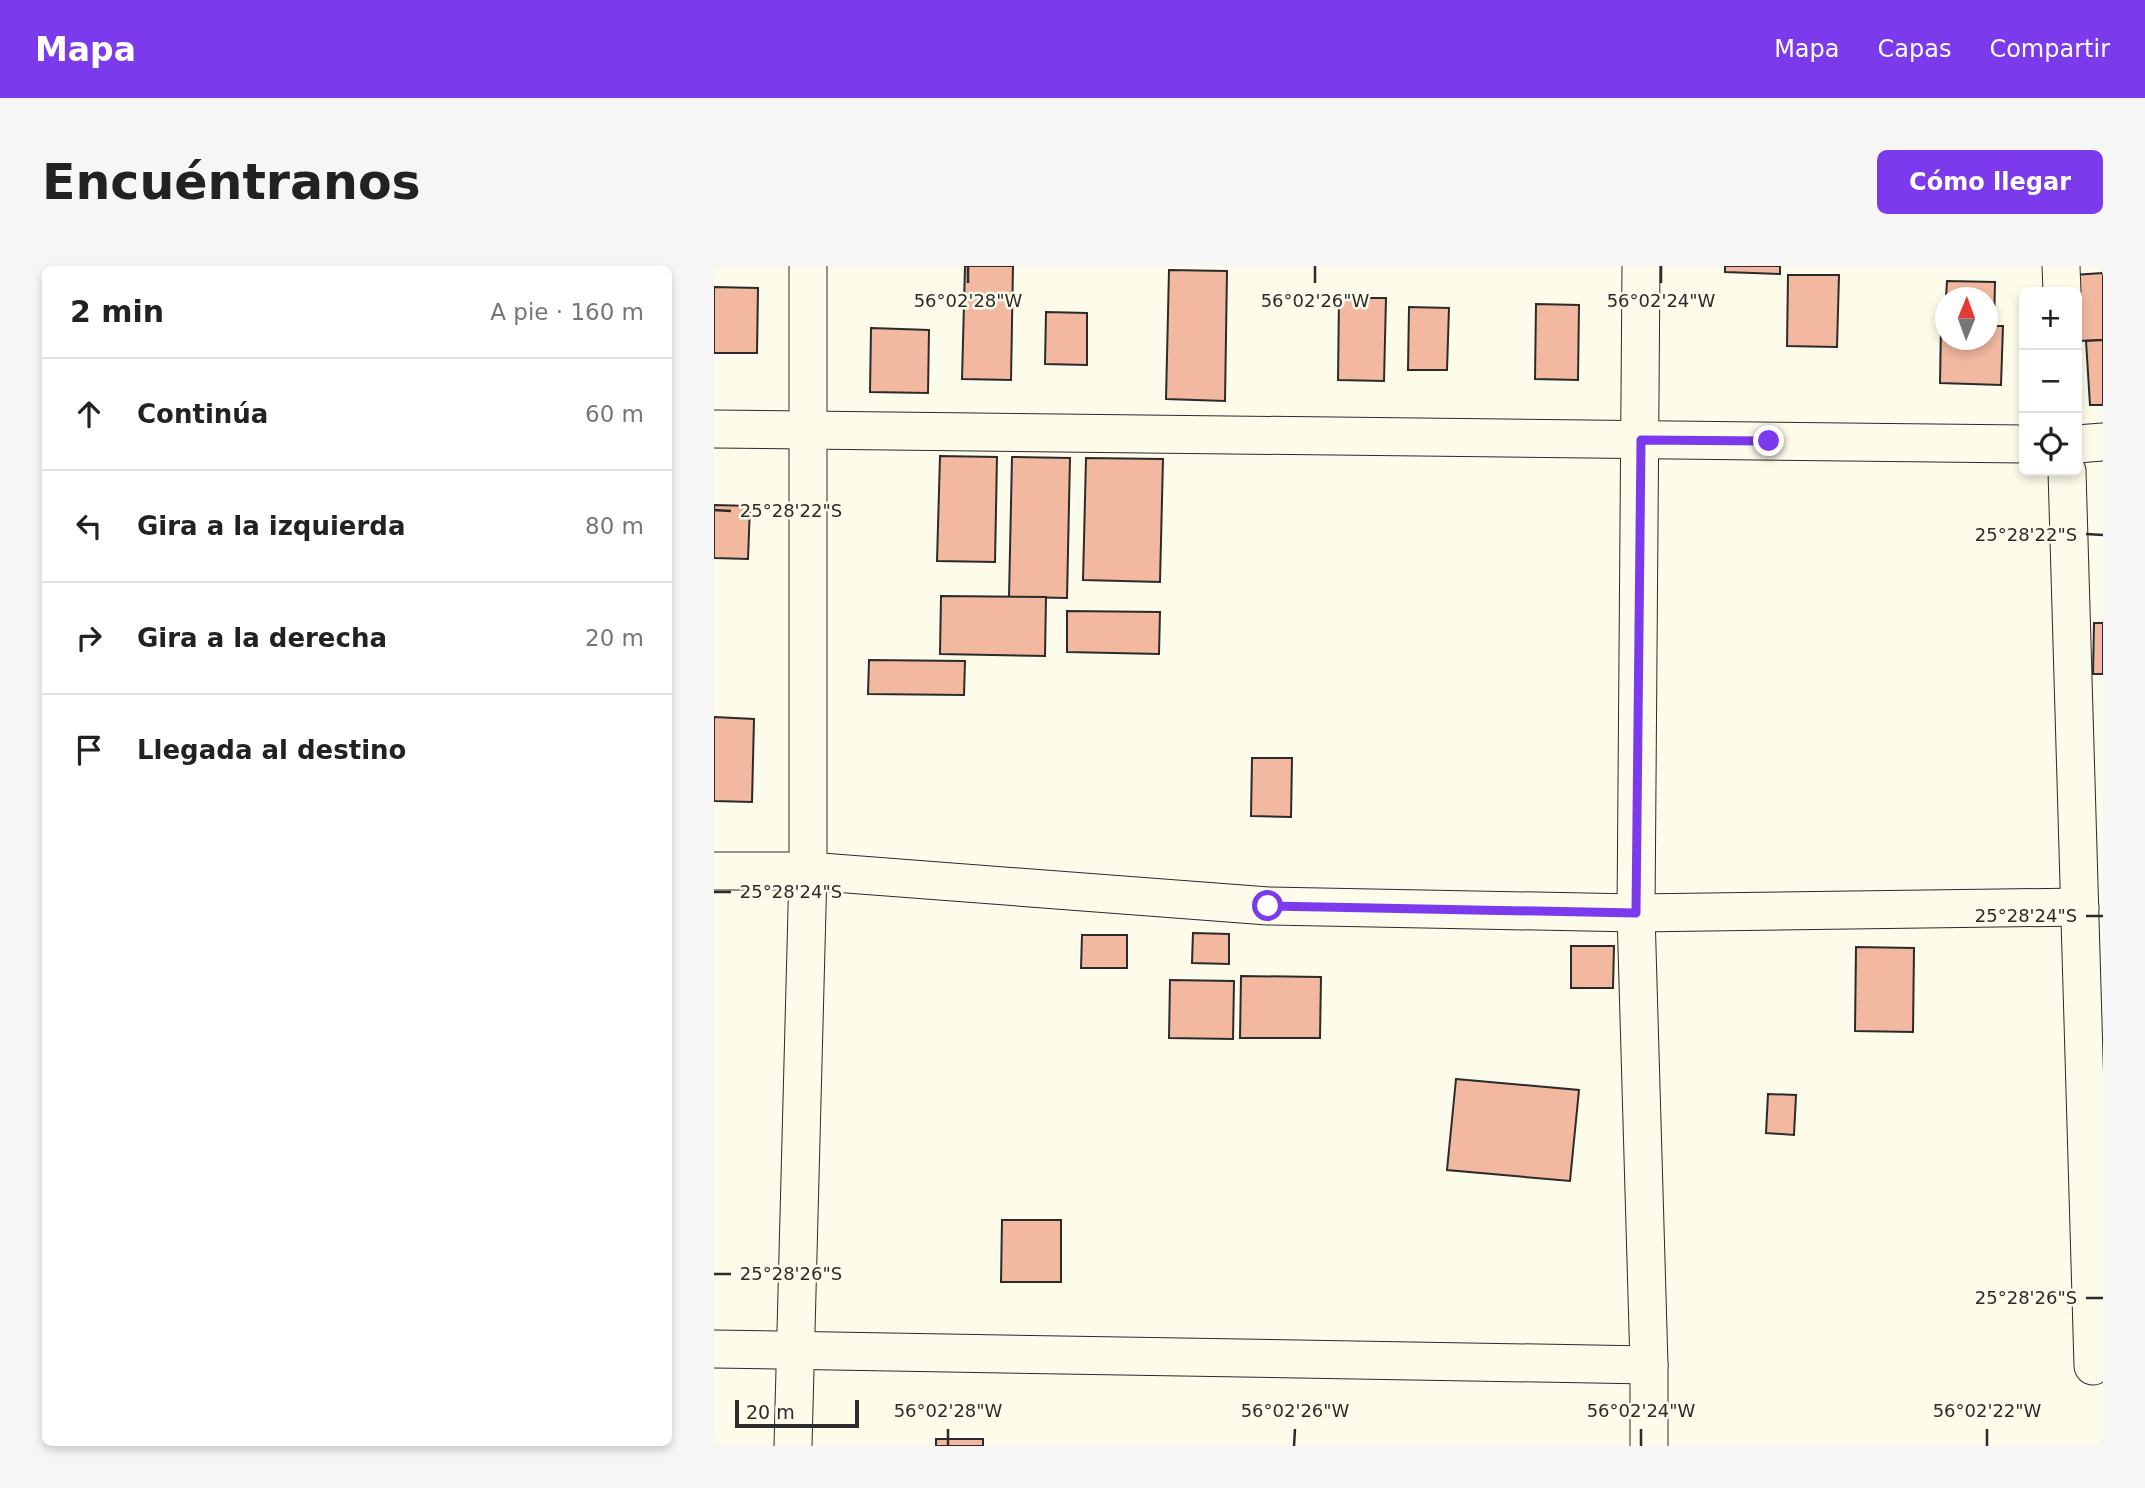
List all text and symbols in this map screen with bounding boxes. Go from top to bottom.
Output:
text: Mapa [35,30,136,69]
text: Mapa [1774,35,1840,63]
text: Capas [1878,35,1951,63]
text: Compartir [1989,35,2110,63]
button: Cómo llegar [1877,150,2103,214]
text: Encuéntranos [42,154,421,211]
north arrow [1935,287,1998,350]
map controls [2019,287,2082,476]
button: + [2019,287,2082,350]
text: 56°02'28"W [914,290,1023,311]
text: 56°02'26"W [1261,290,1370,311]
text: 56°02'24"W [1607,290,1716,311]
text: 2 min [70,294,164,329]
text: A pie · 160 m [490,299,644,325]
button: − [2019,350,2082,413]
icon: ahead [70,395,108,433]
text: Continúa [137,399,268,429]
text: 60 m [585,401,644,427]
button: locate [2019,413,2082,476]
route end [1753,425,1784,456]
text: 25°28'22"S [740,500,842,521]
icon: left [70,507,108,545]
text: Gira a la izquierda [137,511,405,541]
text: 80 m [585,513,644,539]
text: 25°28'22"S [1975,524,2077,545]
icon: right [70,619,108,657]
text: Gira a la derecha [137,623,387,653]
text: 20 m [585,625,644,651]
icon: arrive [70,731,108,769]
text: Llegada al destino [137,735,406,765]
text: 25°28'24"S [740,881,842,902]
route start [1252,890,1283,921]
text: 25°28'24"S [1975,905,2077,926]
text: 25°28'26"S [740,1263,842,1284]
text: 25°28'26"S [1975,1287,2077,1308]
scale bar [735,1397,859,1429]
text: 56°02'28"W [894,1400,1003,1421]
text: 56°02'26"W [1241,1400,1350,1421]
text: 56°02'24"W [1587,1400,1696,1421]
text: 56°02'22"W [1933,1400,2042,1421]
text: 20 m [746,1401,795,1423]

